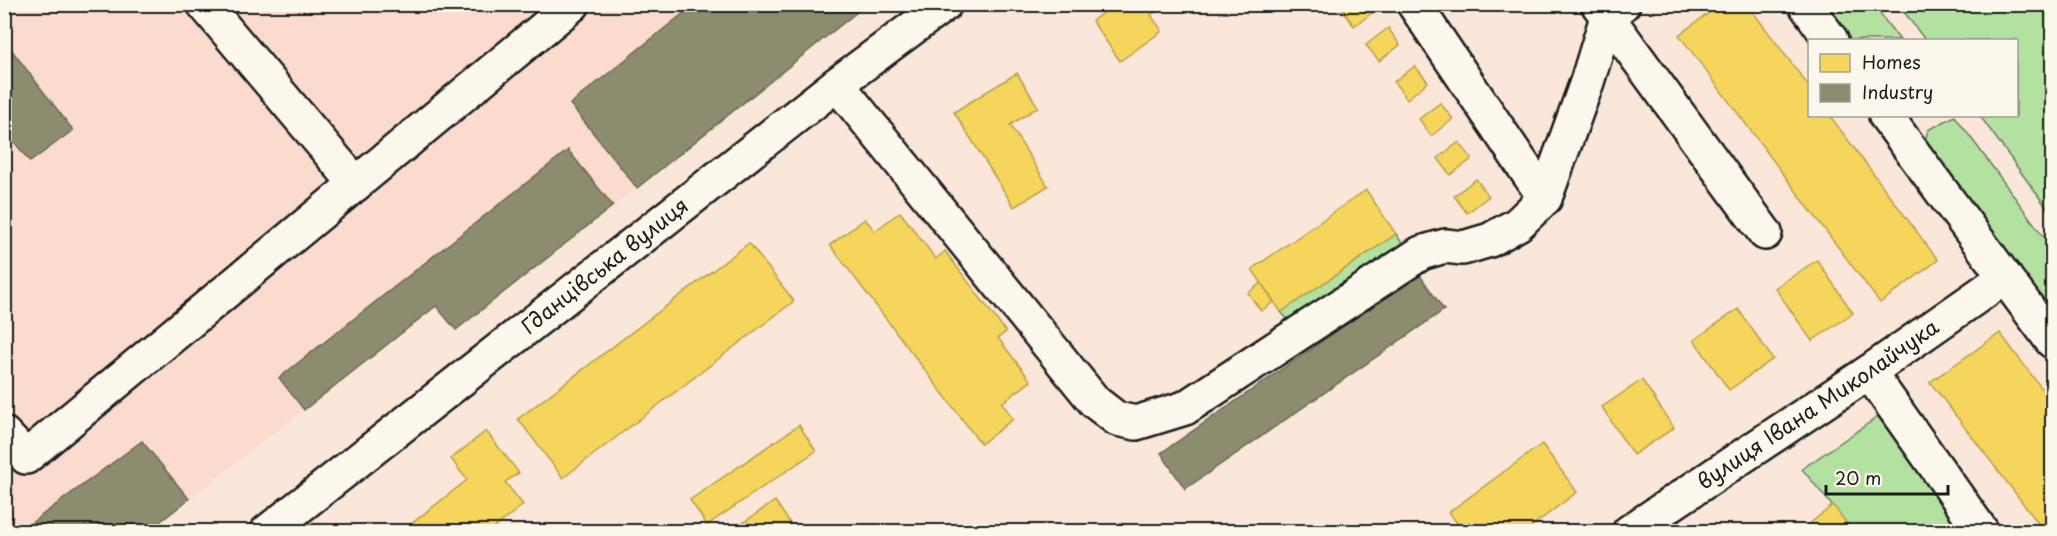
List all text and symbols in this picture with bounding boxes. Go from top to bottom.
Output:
legend [1808,39,2018,117]
text: Homes [1862,48,1920,75]
text: Industry [1862,78,1933,105]
street label: Гданцівська вулиця [513,189,694,341]
street label: вулиця Івана Миколайчука [1690,310,1945,496]
scale bar [1826,458,1948,496]
text: 20 m [1835,464,1881,491]

